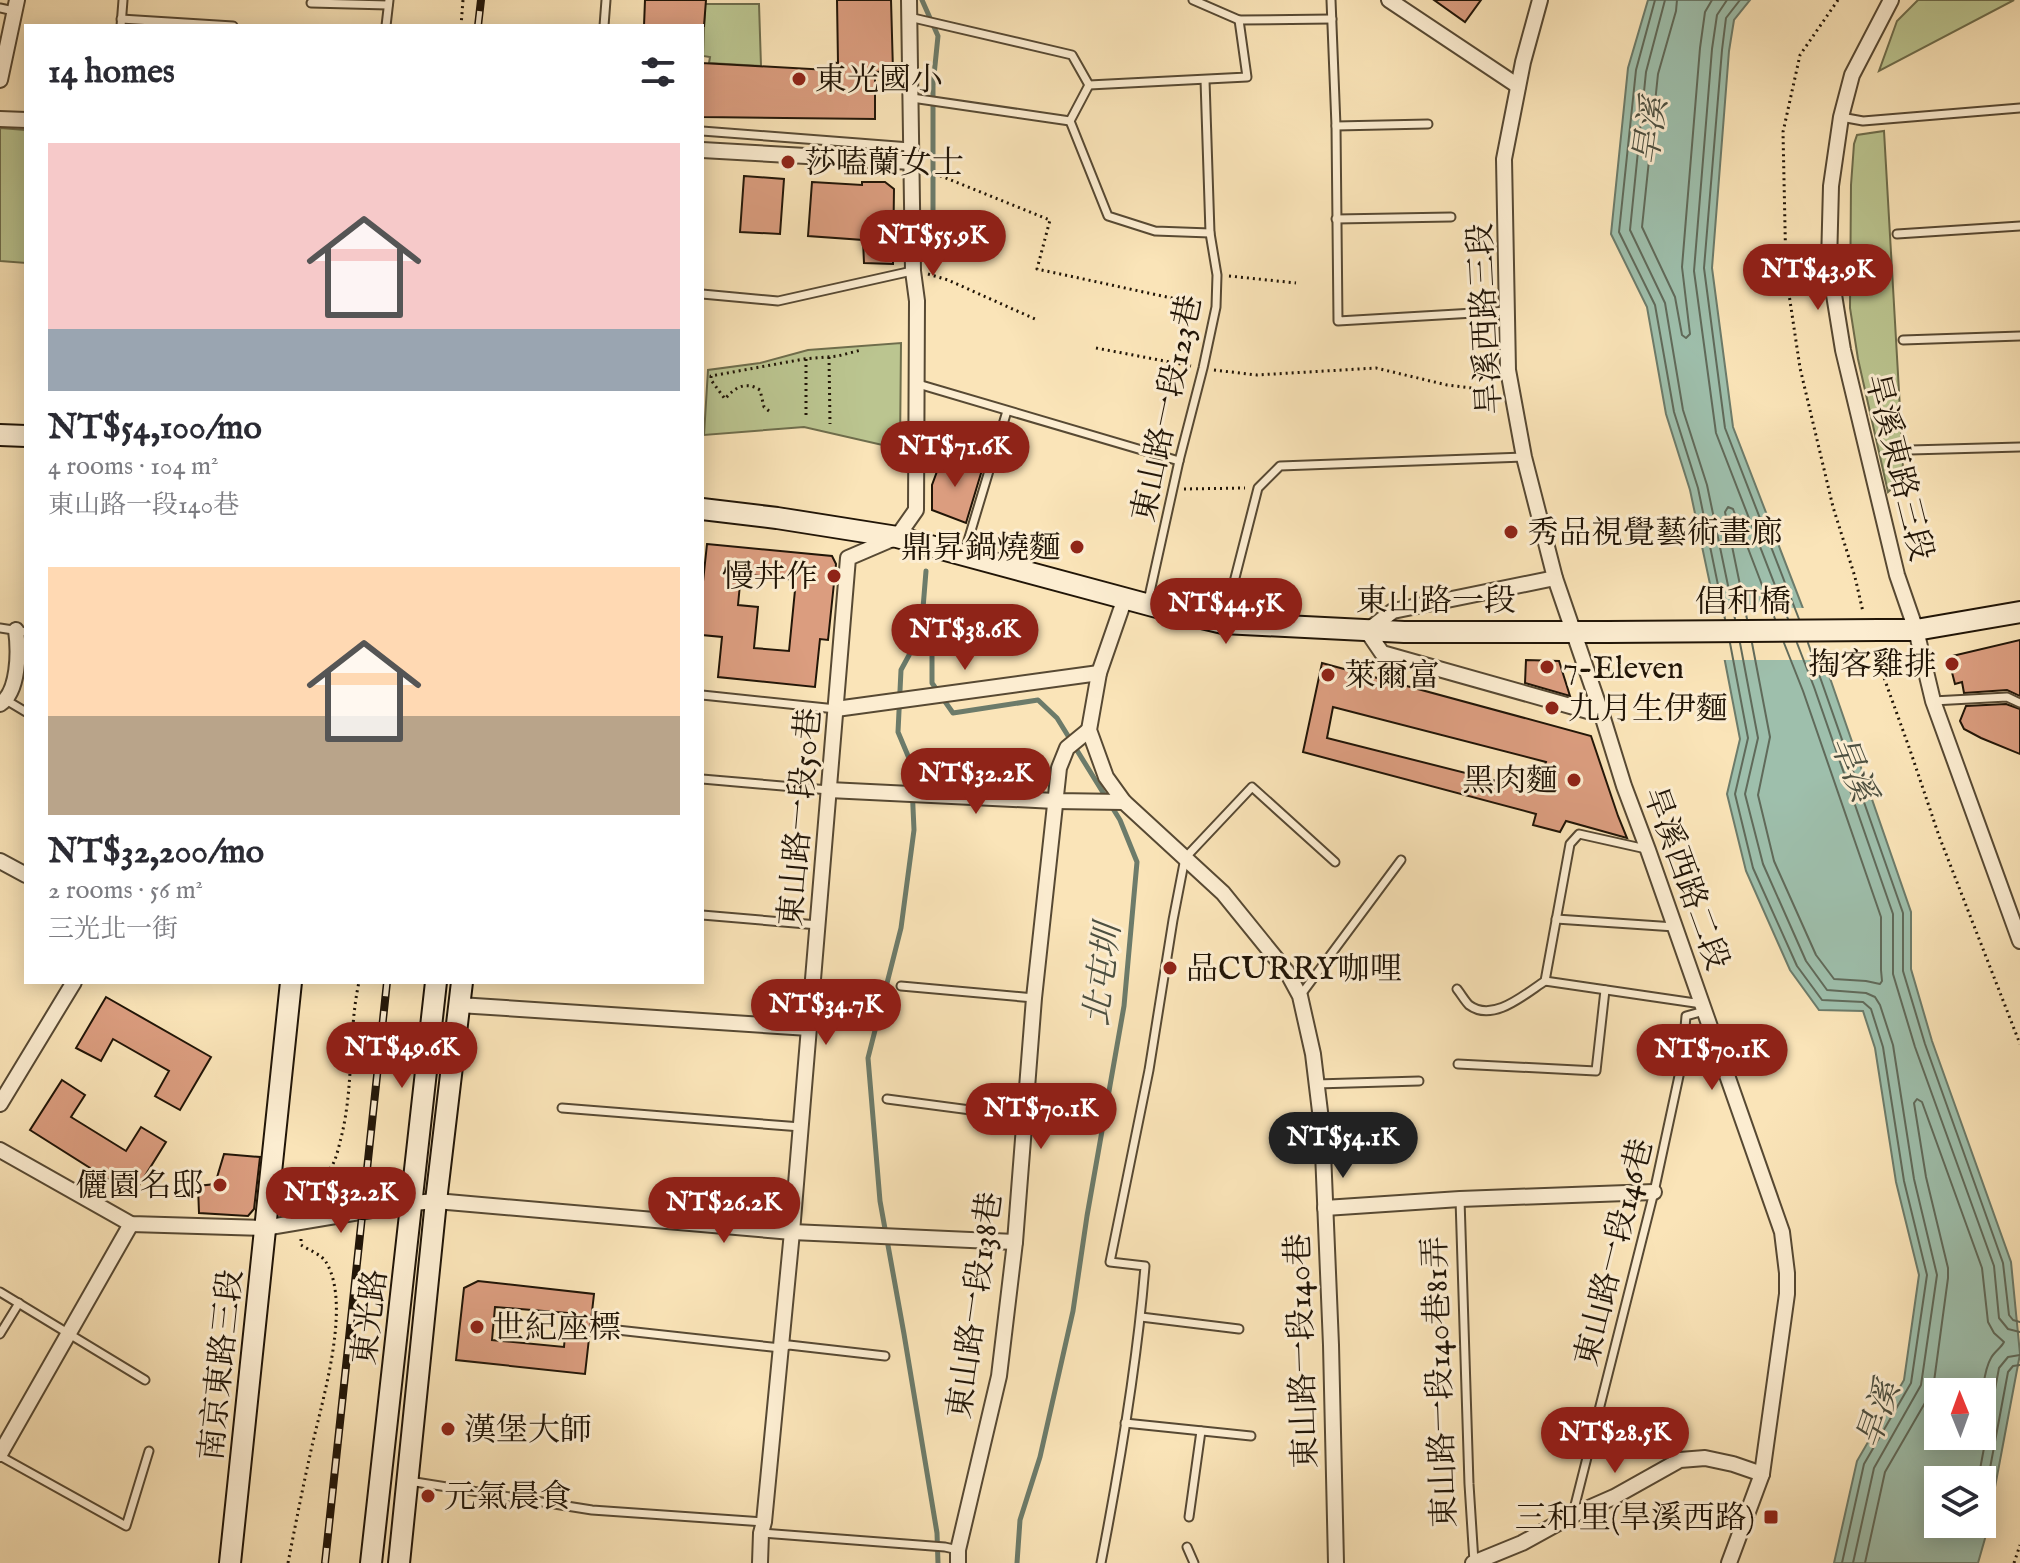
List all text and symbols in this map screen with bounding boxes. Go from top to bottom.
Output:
icon: filters [636,50,680,94]
text: 14 homes [48,51,175,94]
place label: 東光國小 [815,61,943,102]
marker: 東光國小 [790,70,808,88]
water label: 旱溪 [1625,91,1678,168]
place label: 莎嗑蘭女士 [804,144,964,185]
marker: 莎嗑蘭女士 [779,153,797,171]
icon: home [292,195,436,339]
pin: NT$55.9K [850,210,1016,278]
text: NT$55.9K [878,219,988,252]
street label: 旱溪西路三段 [1461,222,1512,416]
pin: NT$43.9K [1735,244,1901,312]
text: NT$43.9K [1761,253,1875,286]
street label: 東山路一段123巷 [1124,291,1213,526]
street label: 旱溪東路三段 [1854,369,1941,566]
text: NT$54,100/mo [48,407,262,450]
pin: NT$71.6K [872,421,1038,489]
text: NT$71.6K [898,430,1012,463]
text: 4 rooms · 104 m² [48,450,218,483]
text: 東山路一段140巷 [48,489,239,522]
place label: 秀品視覺藝術畫廊 [1527,514,1783,555]
marker: 秀品視覺藝術畫廊 [1502,523,1520,541]
place label: 鼎昇鍋燒麵 [901,529,1061,570]
marker: 鼎昇鍋燒麵 [1068,538,1086,556]
place label: 慢丼作 [722,558,818,599]
marker: 慢丼作 [825,567,843,585]
pin: NT$44.5K [1143,578,1309,646]
street label: 東山路一段 [1356,582,1516,623]
street label: 倡和橋 [1695,583,1791,624]
text: NT$44.5K [1168,587,1284,620]
pin: NT$38.6K [882,604,1048,672]
text: NT$38.6K [909,613,1021,646]
icon: home [292,619,436,763]
place label: 掏客雞排 [1808,646,1936,687]
place label: 7-Eleven [1563,649,1684,690]
marker: 掏客雞排 [1943,655,1961,673]
place label: 萊爾富 [1344,657,1440,698]
marker: 7-Eleven [1538,658,1556,676]
marker: 萊爾富 [1319,666,1337,684]
place label: 九月生伊麵 [1568,690,1728,731]
marker: 九月生伊麵 [1543,699,1561,717]
street label: 東山路一段50巷 [772,706,831,928]
water label: 旱溪 [1819,729,1886,812]
pin: NT$32.2K [893,748,1059,816]
text: NT$32.2K [919,757,1033,790]
place label: 黑肉麵 [1462,762,1558,803]
marker: 黑肉麵 [1565,771,1583,789]
street label: 旱溪西路二段 [1633,782,1737,976]
text: NT$32,200/mo [48,831,264,874]
text: 2 rooms · 56 m² [48,874,203,907]
text: 三光北一街 [48,913,178,946]
water label: 北屯圳 [1076,917,1132,1029]
place label: 品CURRY咖哩 [1186,950,1402,991]
marker: 品CURRY咖哩 [1161,959,1179,977]
pin: NT$34.7K [743,979,909,1047]
text: NT$34.7K [769,988,883,1021]
pin: NT$49.6K [319,1022,485,1090]
pin: NT$70.1K [1629,1024,1795,1092]
text: NT$49.6K [344,1031,460,1064]
text: NT$70.1K [1655,1033,1769,1066]
pin: NT$70.1K [958,1083,1124,1151]
text: NT$70.1K [984,1092,1098,1125]
pin: NT$54.1K [1260,1112,1426,1180]
text: NT$54.1K [1287,1121,1399,1154]
street label: 東山路一段146巷 [1567,1135,1664,1371]
place label: 儷園名邸 [76,1167,204,1208]
pin: NT$32.2K [258,1167,424,1235]
marker: 儷園名邸 [211,1176,229,1194]
text: NT$32.2K [284,1176,398,1209]
pin: NT$26.2K [641,1177,807,1245]
text: NT$26.2K [666,1186,782,1219]
street label: 東山路一段138巷 [940,1189,1013,1421]
street label: 東山路一段140巷 [1279,1233,1328,1469]
street label: 東山路一段140巷81弄 [1416,1235,1467,1528]
street label: 東光路 [345,1267,398,1367]
street label: 南京東路三段 [192,1268,253,1463]
place label: 世紀座標 [493,1309,621,1350]
marker: 世紀座標 [468,1318,486,1336]
water label: 旱溪 [1848,1372,1912,1454]
north arrow [1924,1378,1996,1450]
map controls [1924,1378,1996,1538]
pin: NT$28.5K [1532,1407,1698,1475]
place label: 漢堡大師 [464,1411,592,1452]
text: NT$28.5K [1559,1416,1671,1449]
marker: 漢堡大師 [439,1420,457,1438]
button: layers [1924,1466,1996,1538]
place label: 元氣晨食 [444,1478,572,1519]
marker: 元氣晨食 [419,1487,437,1505]
place label: 三和里(旱溪西路) [1515,1499,1755,1540]
marker: 三和里(旱溪西路) [1762,1508,1780,1526]

